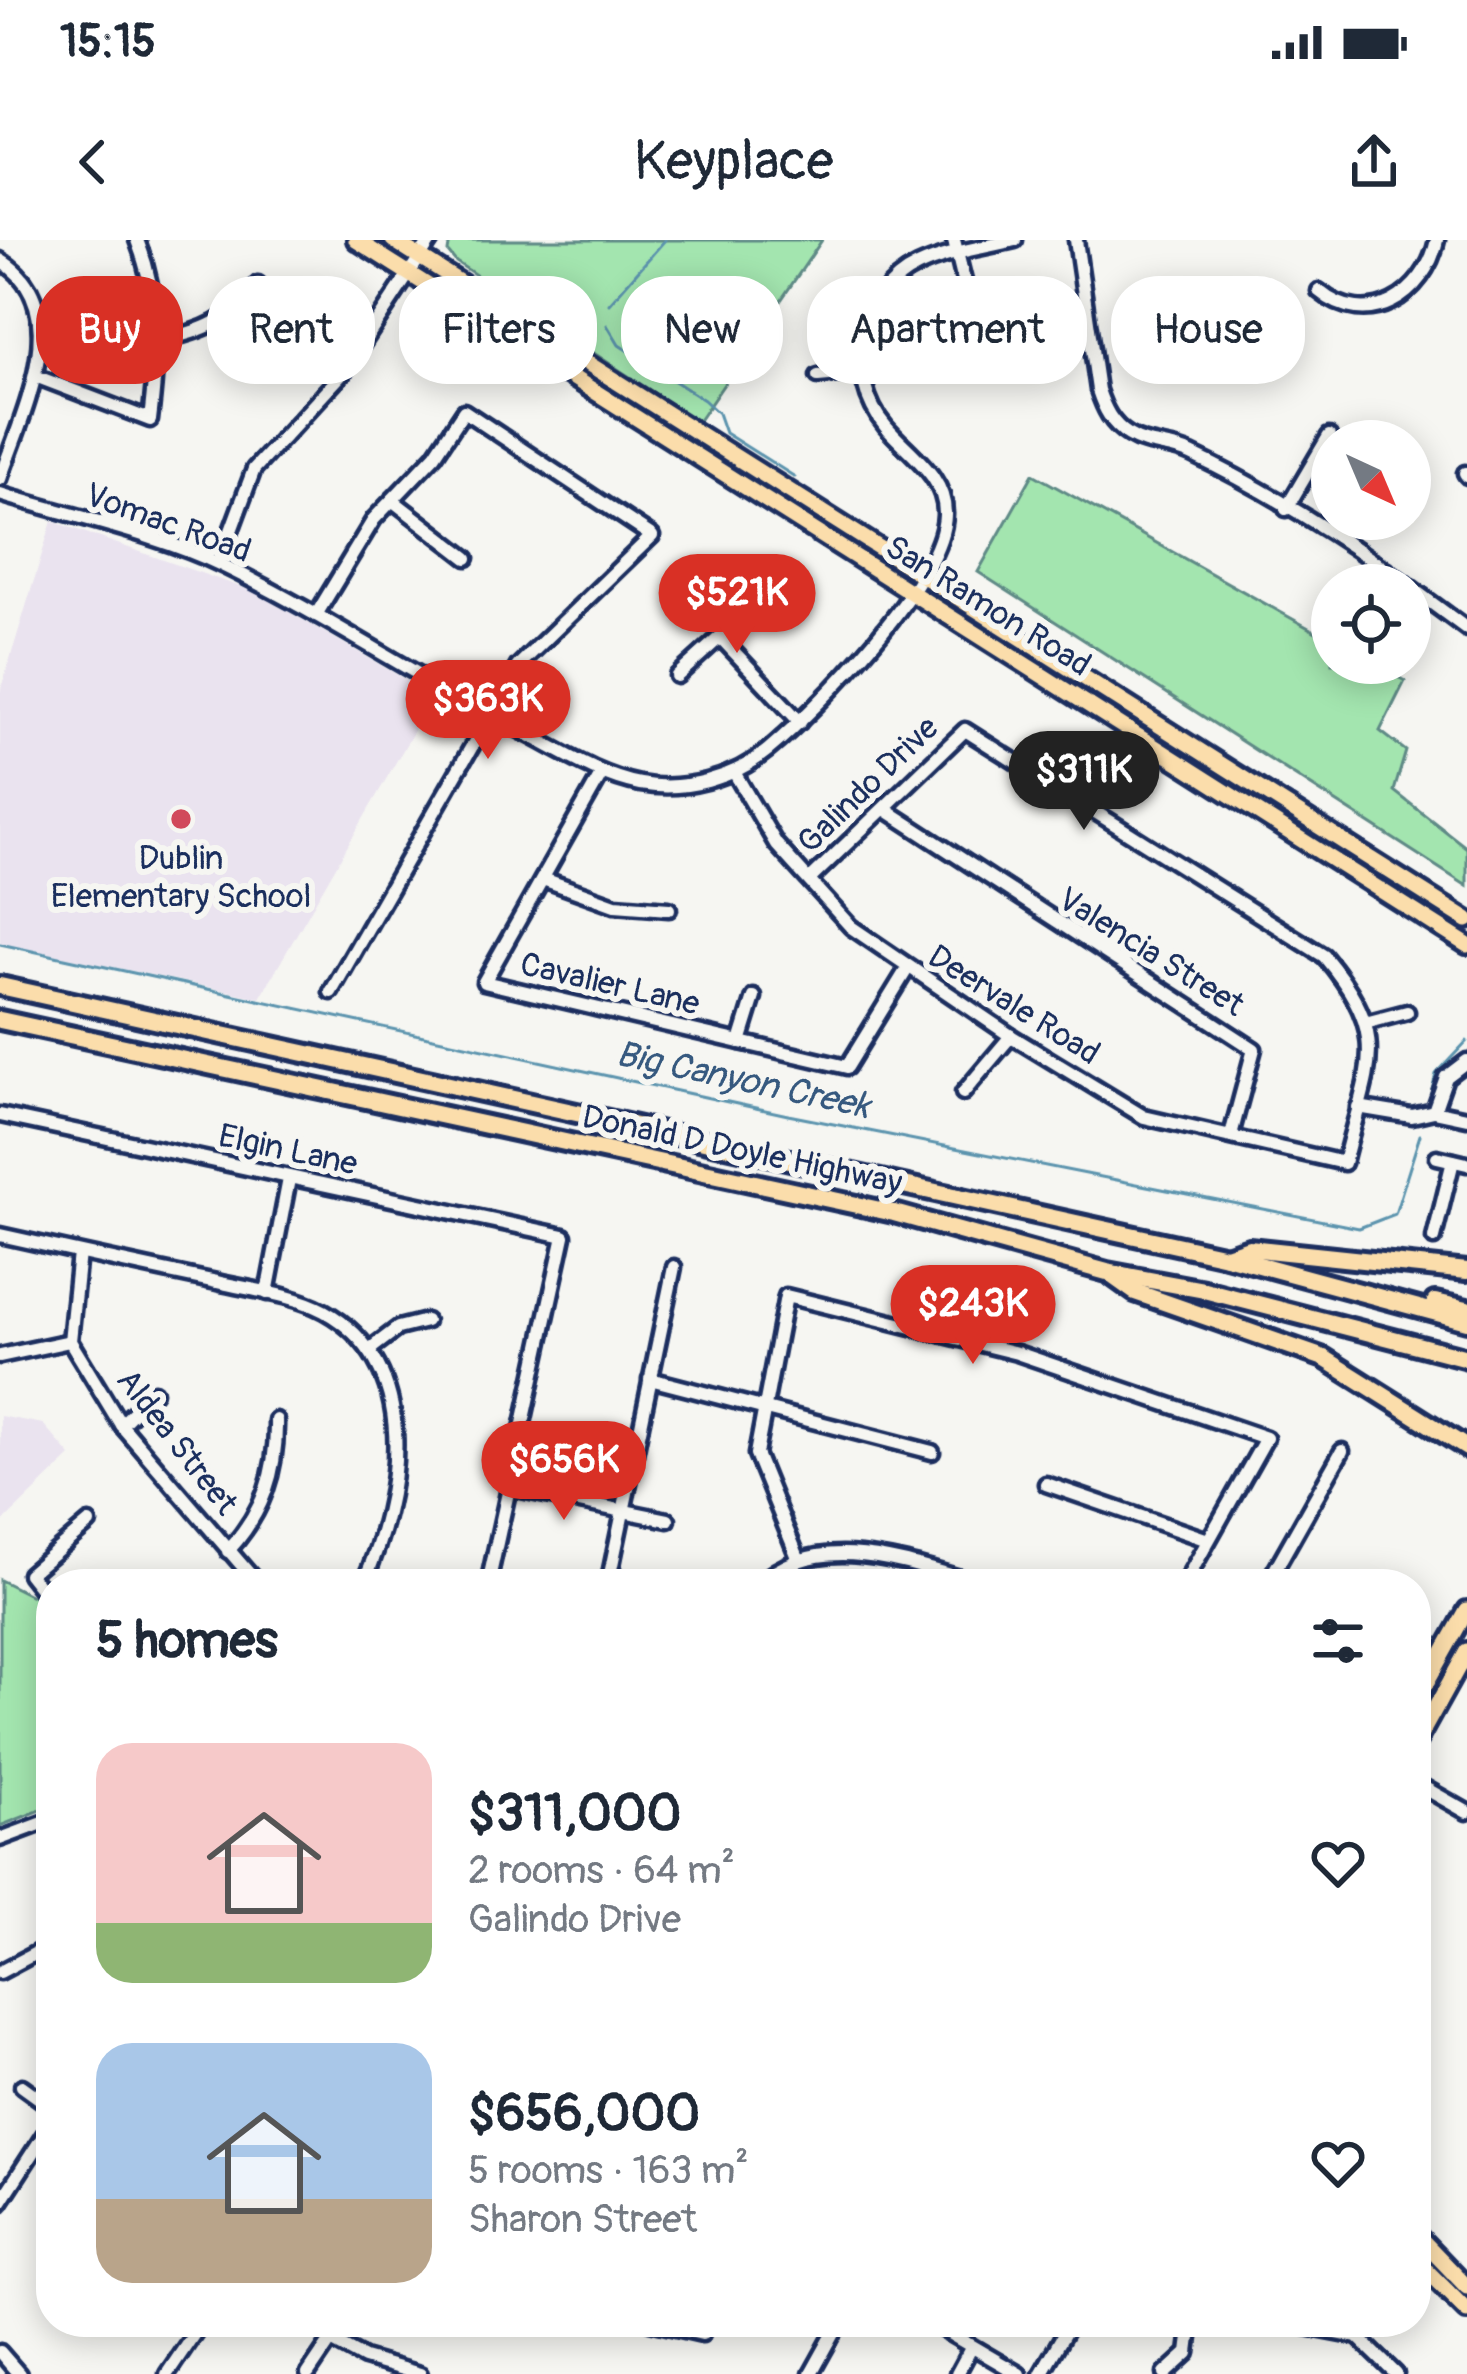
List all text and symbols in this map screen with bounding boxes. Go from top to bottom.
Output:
text: 15:15 [60,14,156,70]
text: Keyplace [634,128,833,196]
icon: back [60,129,126,195]
icon: share [1341,129,1407,195]
chip: Buy [36,276,183,384]
chip: Rent [207,276,375,384]
chip: Filters [399,276,597,384]
chip: New [621,276,783,384]
chip: Apartment [807,276,1087,384]
chip: House [1111,276,1305,384]
north arrow [1311,420,1431,540]
map controls [1311,420,1431,684]
street label: Vomac Road [80,474,256,572]
street label: San Ramon Road [878,526,1098,686]
pin: $521K [653,554,821,656]
button: locate [1311,564,1431,684]
text: $521K [686,568,788,617]
pin: $363K [404,660,572,762]
text: $363K [433,674,543,723]
street label: Galindo Drive [789,708,947,862]
pin: $311K [1000,731,1168,833]
text: $311K [1036,745,1132,794]
marker: Dublin Elementary School [168,806,194,832]
place label: Dublin Elementary School [51,838,311,917]
street label: Valencia Street [1050,878,1252,1026]
street label: Deervale Road [921,936,1107,1074]
street label: Cavalier Lane [516,943,704,1025]
water label: Big Canyon Creek [612,1031,877,1129]
street label: Donald D Doyle Highway [578,1096,906,1204]
street label: Elgin Lane [215,1115,361,1185]
pin: $243K [889,1265,1057,1367]
text: $243K [918,1279,1028,1328]
street label: Aldea Street [107,1361,247,1524]
pin: $656K [480,1421,648,1523]
text: $656K [508,1435,620,1484]
icon: filters [1305,1608,1371,1674]
text: 5 homes [96,1609,278,1673]
text: $311,000 [468,1782,681,1846]
icon: home [192,1791,336,1935]
icon: heart [1305,1830,1371,1896]
text: 2 rooms · 64 m² [468,1846,735,1895]
text: Galindo Drive [468,1895,681,1944]
text: $656,000 [468,2082,700,2146]
icon: home [192,2091,336,2235]
icon: heart [1305,2130,1371,2196]
text: 5 rooms · 163 m² [468,2146,749,2195]
text: Sharon Street [468,2195,697,2244]

